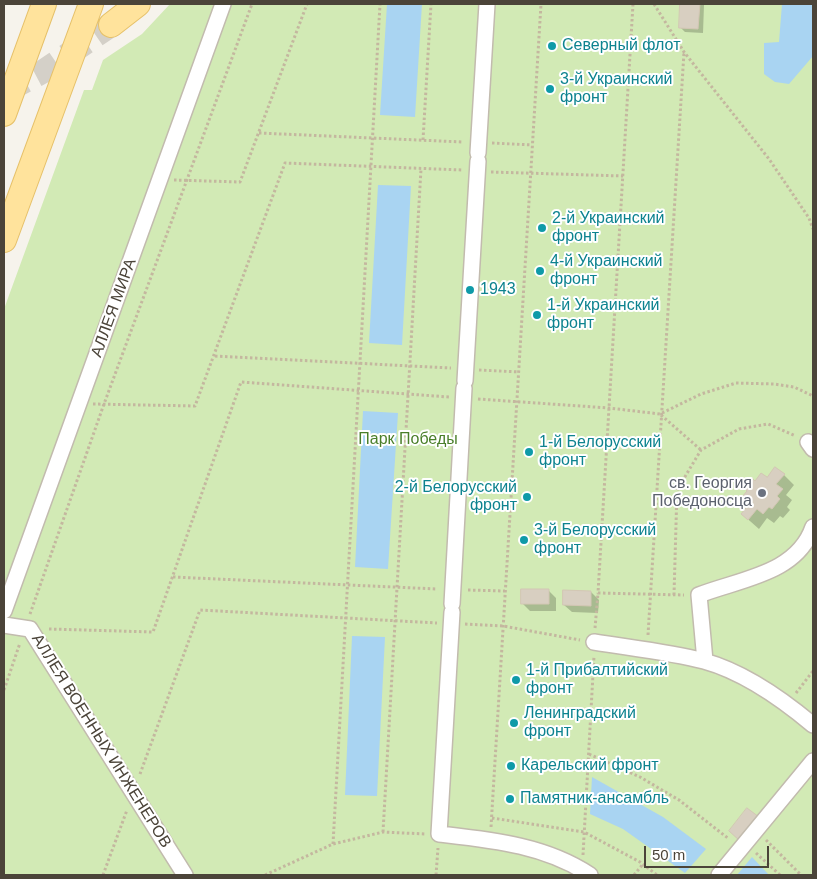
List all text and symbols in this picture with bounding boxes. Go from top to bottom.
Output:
place label: Северный флот [562,36,680,56]
marker: Северный флот [546,40,558,52]
place label: 3-й Украинский фронт [560,70,672,108]
marker: 3-й Украинский фронт [544,83,556,95]
place label: 2-й Украинский фронт [552,209,664,247]
marker: 2-й Украинский фронт [536,222,548,234]
place label: 4-й Украинский фронт [550,252,662,290]
street label: АЛЛЕЯ МИРА [87,256,141,360]
marker: 4-й Украинский фронт [534,265,546,277]
place label: 1943 [480,280,516,300]
marker: 1943 [464,284,476,296]
place label: 1-й Украинский фронт [547,296,660,334]
marker: 1-й Украинский фронт [531,309,543,321]
park label: Парк Победы [358,430,458,450]
place label: 1-й Белорусский фронт [539,433,661,471]
marker: 1-й Белорусский фронт [523,446,535,458]
place label: св. Георгия Победоносца [652,474,752,512]
place label: 2-й Белорусский фронт [395,478,517,516]
marker: св. Георгия Победоносца [756,487,768,499]
marker: 2-й Белорусский фронт [521,491,533,503]
place label: 3-й Белорусский фронт [534,521,656,559]
marker: 3-й Белорусский фронт [518,534,530,546]
street label: АЛЛЕЯ ВОЕННЫХ ИНЖЕНЕРОВ [27,631,175,851]
place label: 1-й Прибалтийский фронт [526,661,668,699]
marker: 1-й Прибалтийский фронт [510,674,522,686]
place label: Ленинградский фронт [524,704,636,742]
marker: Ленинградский фронт [508,717,520,729]
place label: Карельский фронт [521,756,659,776]
marker: Карельский фронт [505,760,517,772]
place label: Памятник-ансамбль [520,789,669,809]
marker: Памятник-ансамбль [504,793,516,805]
scale bar [647,836,772,868]
text: 50 m [652,846,685,863]

